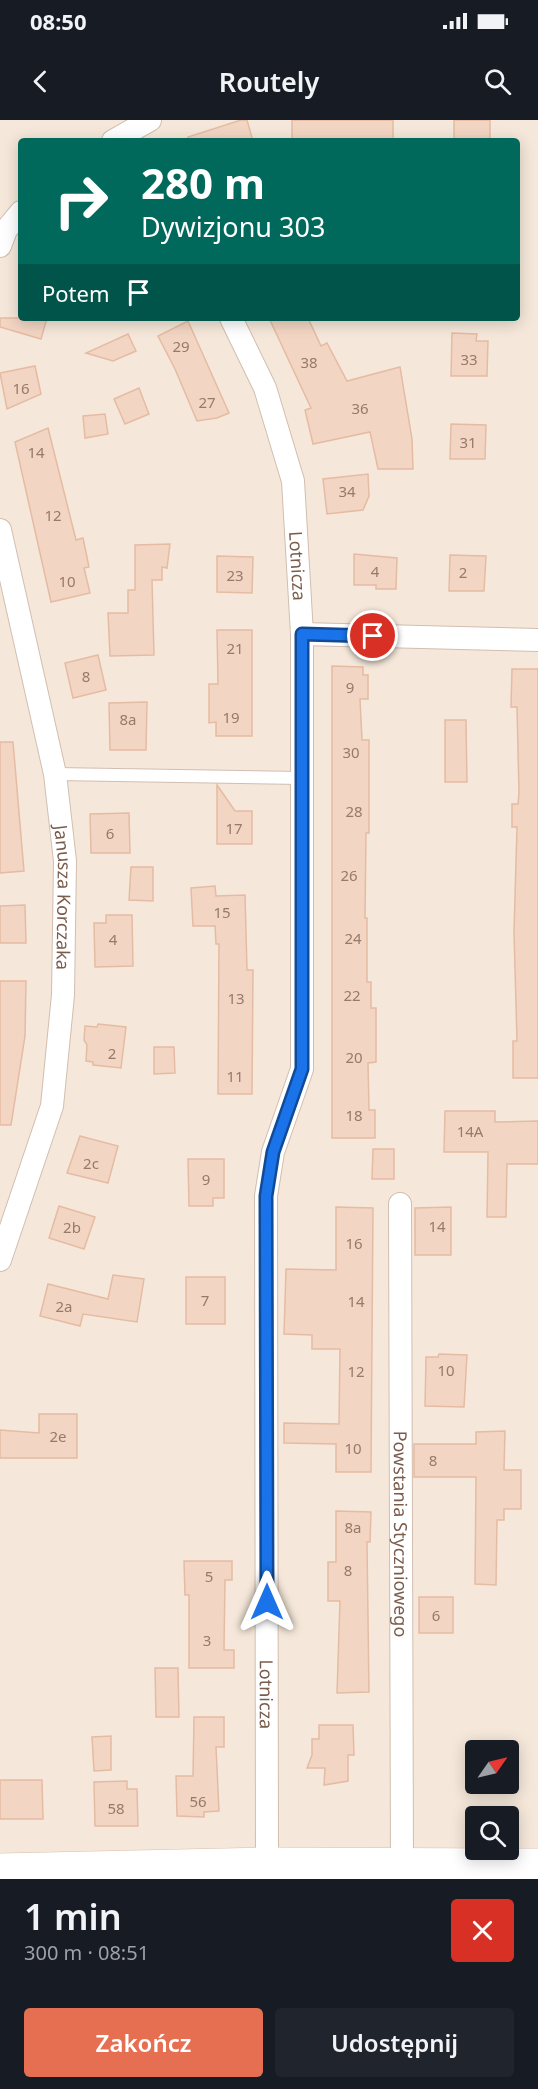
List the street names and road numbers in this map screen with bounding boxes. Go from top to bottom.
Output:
street label: Lotnicza [284,530,312,601]
street label: Janusza Korczaka [49,822,77,970]
street label: Powstania Styczniowego [389,1431,413,1637]
street label: Lotnicza [255,1659,279,1729]

